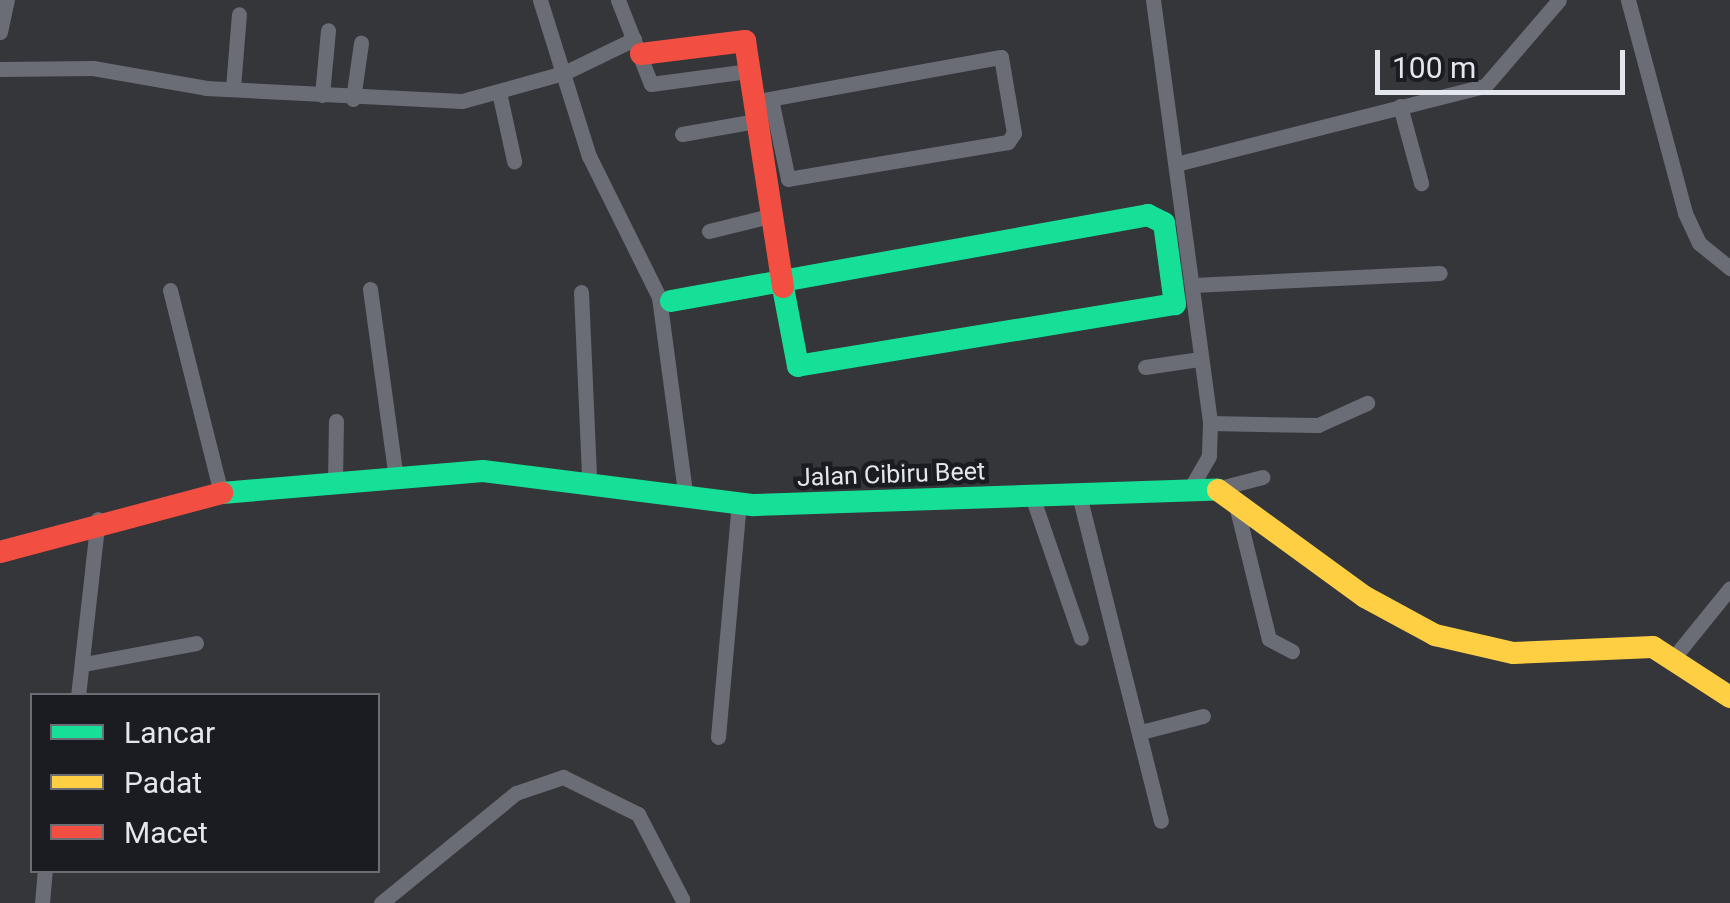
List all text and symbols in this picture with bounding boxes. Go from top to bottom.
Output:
scale bar [1380,30,1630,92]
text: 100 m [1392,50,1476,85]
street label: Jalan Cibiru Beet [796,457,986,493]
legend [30,693,380,873]
text: Lancar [124,715,215,750]
text: Padat [124,765,202,800]
text: Macet [124,815,208,850]

